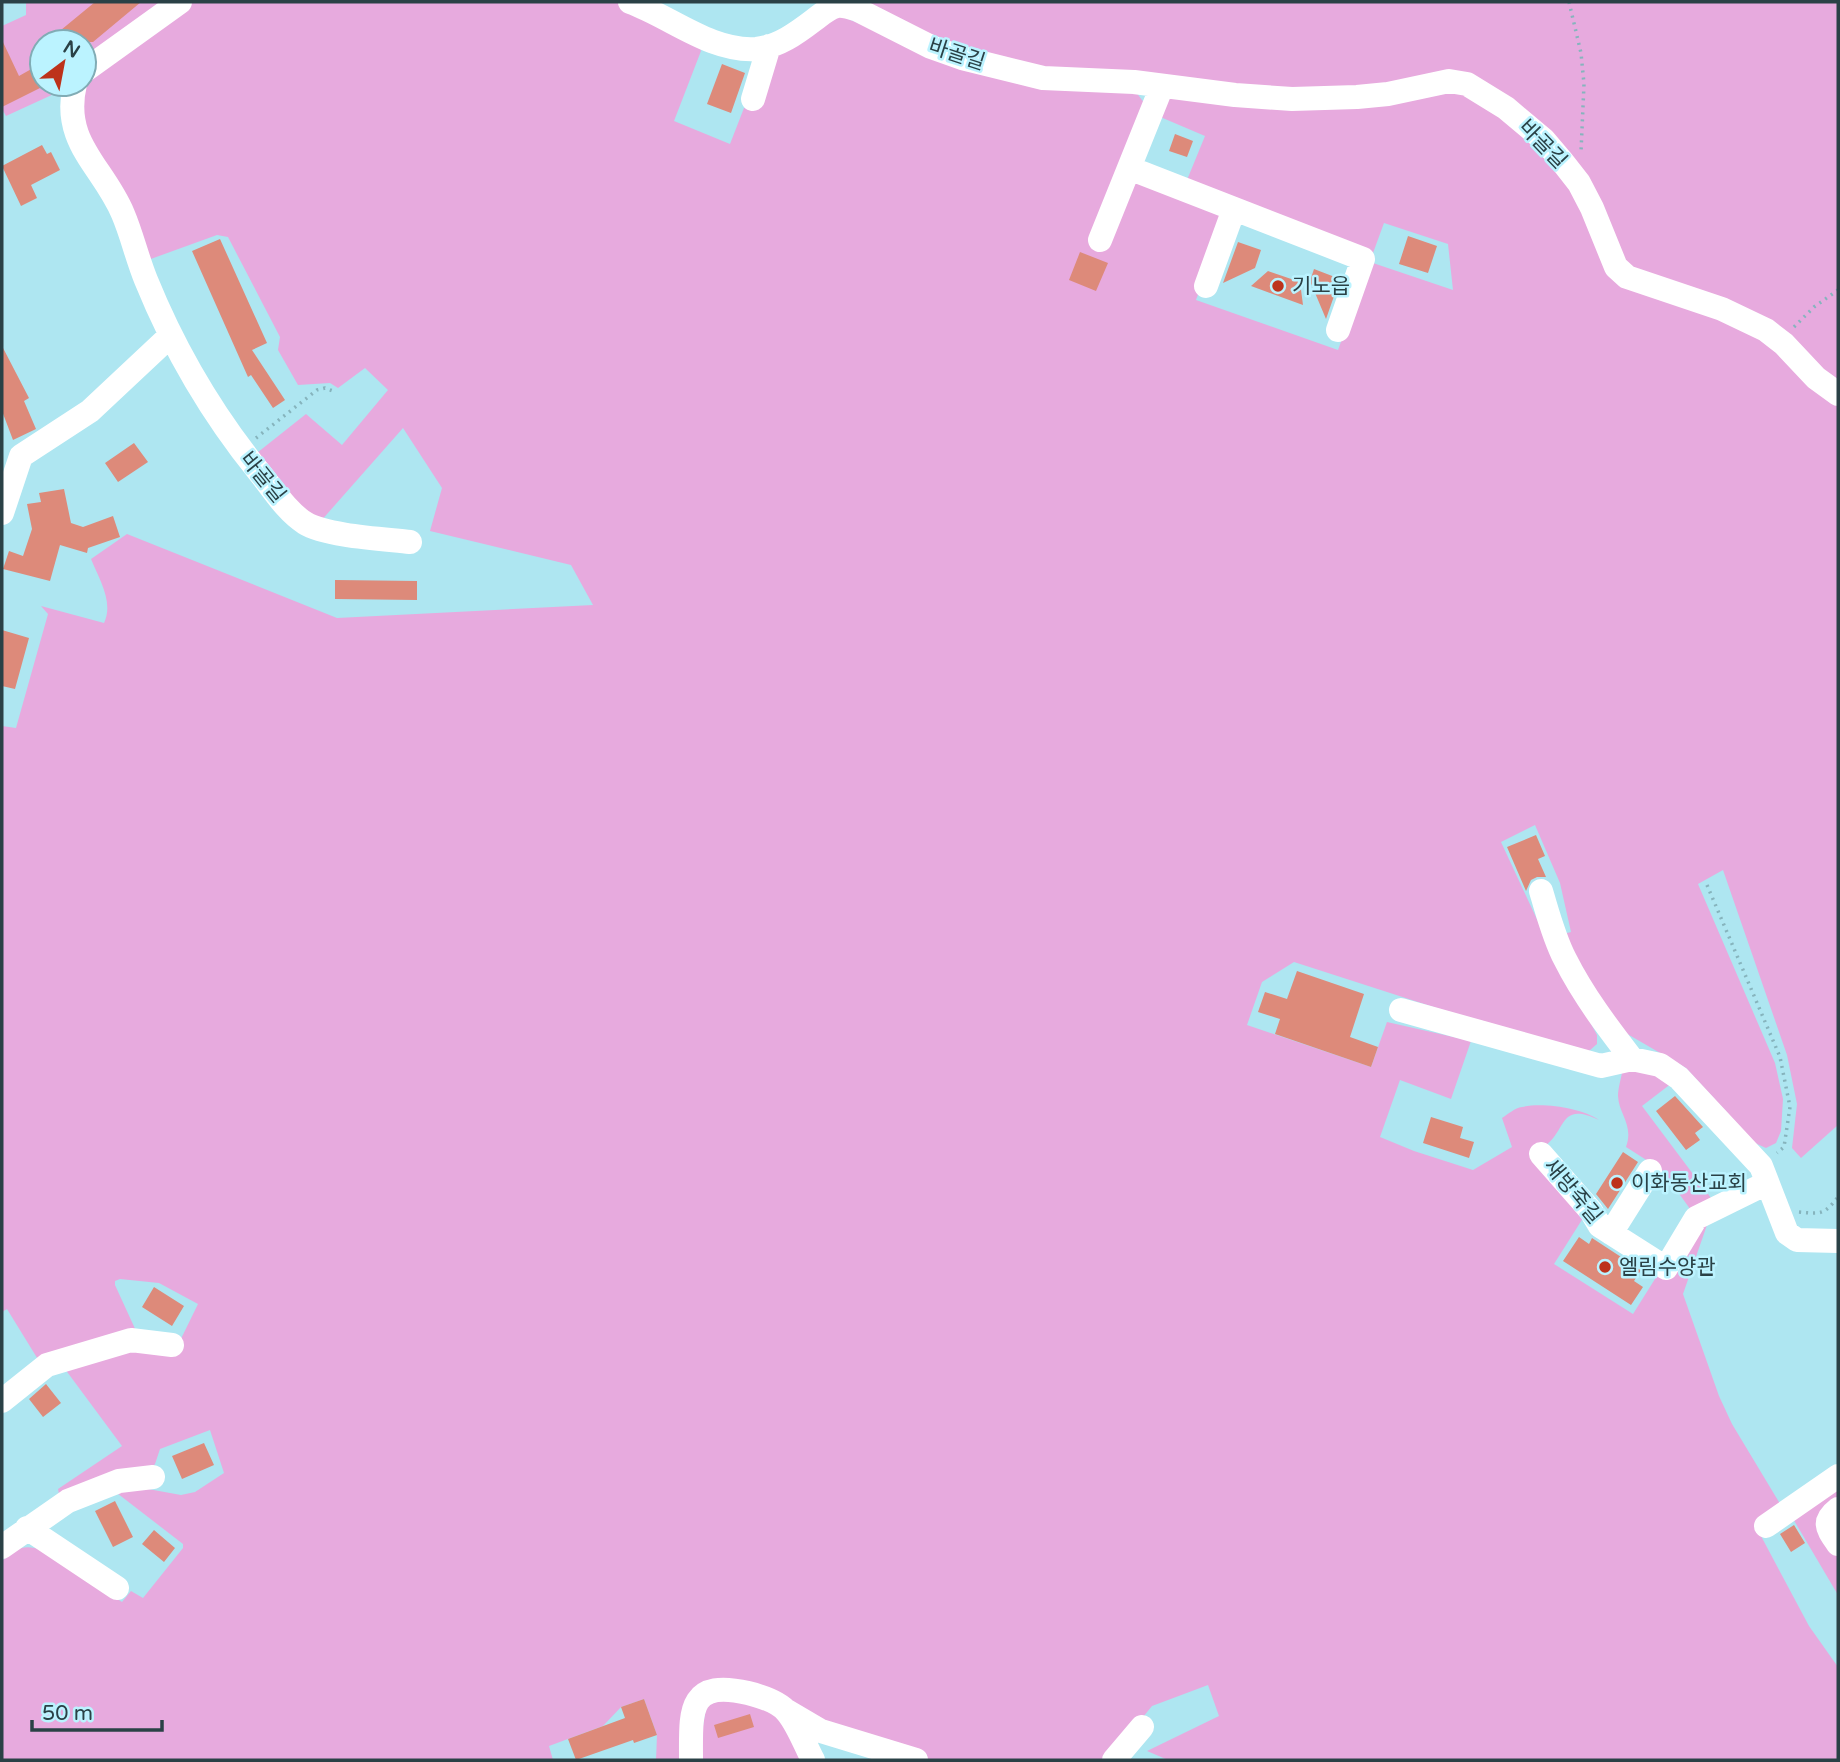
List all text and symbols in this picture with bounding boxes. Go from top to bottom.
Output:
north arrow [28,28,98,98]
street label: 바골길 [925,34,988,75]
text: N [59,36,84,63]
street label: 바골길 [1514,115,1572,174]
place label: 기노읍 [1292,274,1350,299]
marker: 기노읍 [1270,278,1286,294]
street label: 바골길 [235,447,291,508]
street label: 새방죽길 [1538,1154,1607,1229]
place label: 이화동산교회 [1631,1171,1747,1196]
marker: 이화동산교회 [1609,1175,1625,1191]
place label: 엘림수양관 [1619,1255,1716,1280]
marker: 엘림수양관 [1597,1259,1613,1275]
scale bar [32,1688,161,1732]
text: 50 m [42,1701,93,1726]

